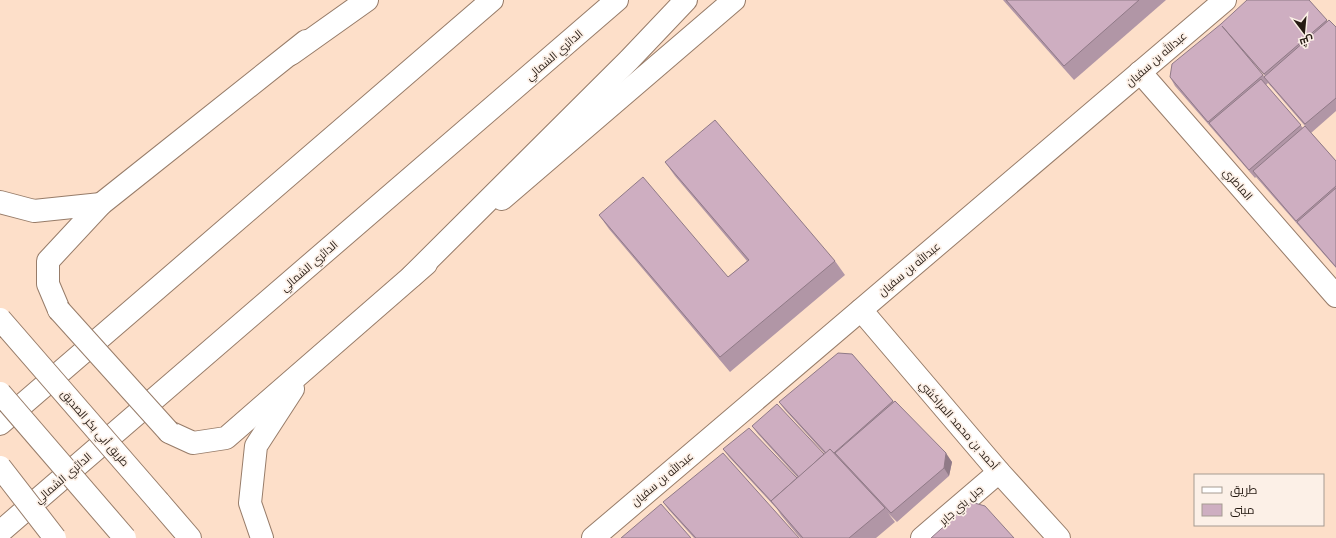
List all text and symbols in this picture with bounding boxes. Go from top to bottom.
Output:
north arrow [1284,12,1324,52]
street label: الدائري الشمالي [523,26,587,85]
street label: عبدالله بن سفيان [1122,28,1189,89]
text: ش [1298,33,1315,50]
street label: الماطري [1219,165,1256,204]
street label: الدائري الشمالي [278,237,342,296]
street label: عبدالله بن سفيان [875,238,943,299]
street label: أحمد بن محمد المراكشي [916,378,1001,473]
street label: طريق أبي بكر الصديق [56,387,132,470]
street label: عبدالله بن سفيان [628,448,696,509]
street label: الدائري الشمالي [32,449,96,508]
legend [1194,474,1324,526]
street label: جبل بني جابر [935,482,987,530]
text: طريق [1230,482,1258,497]
text: مبنى [1230,502,1255,517]

